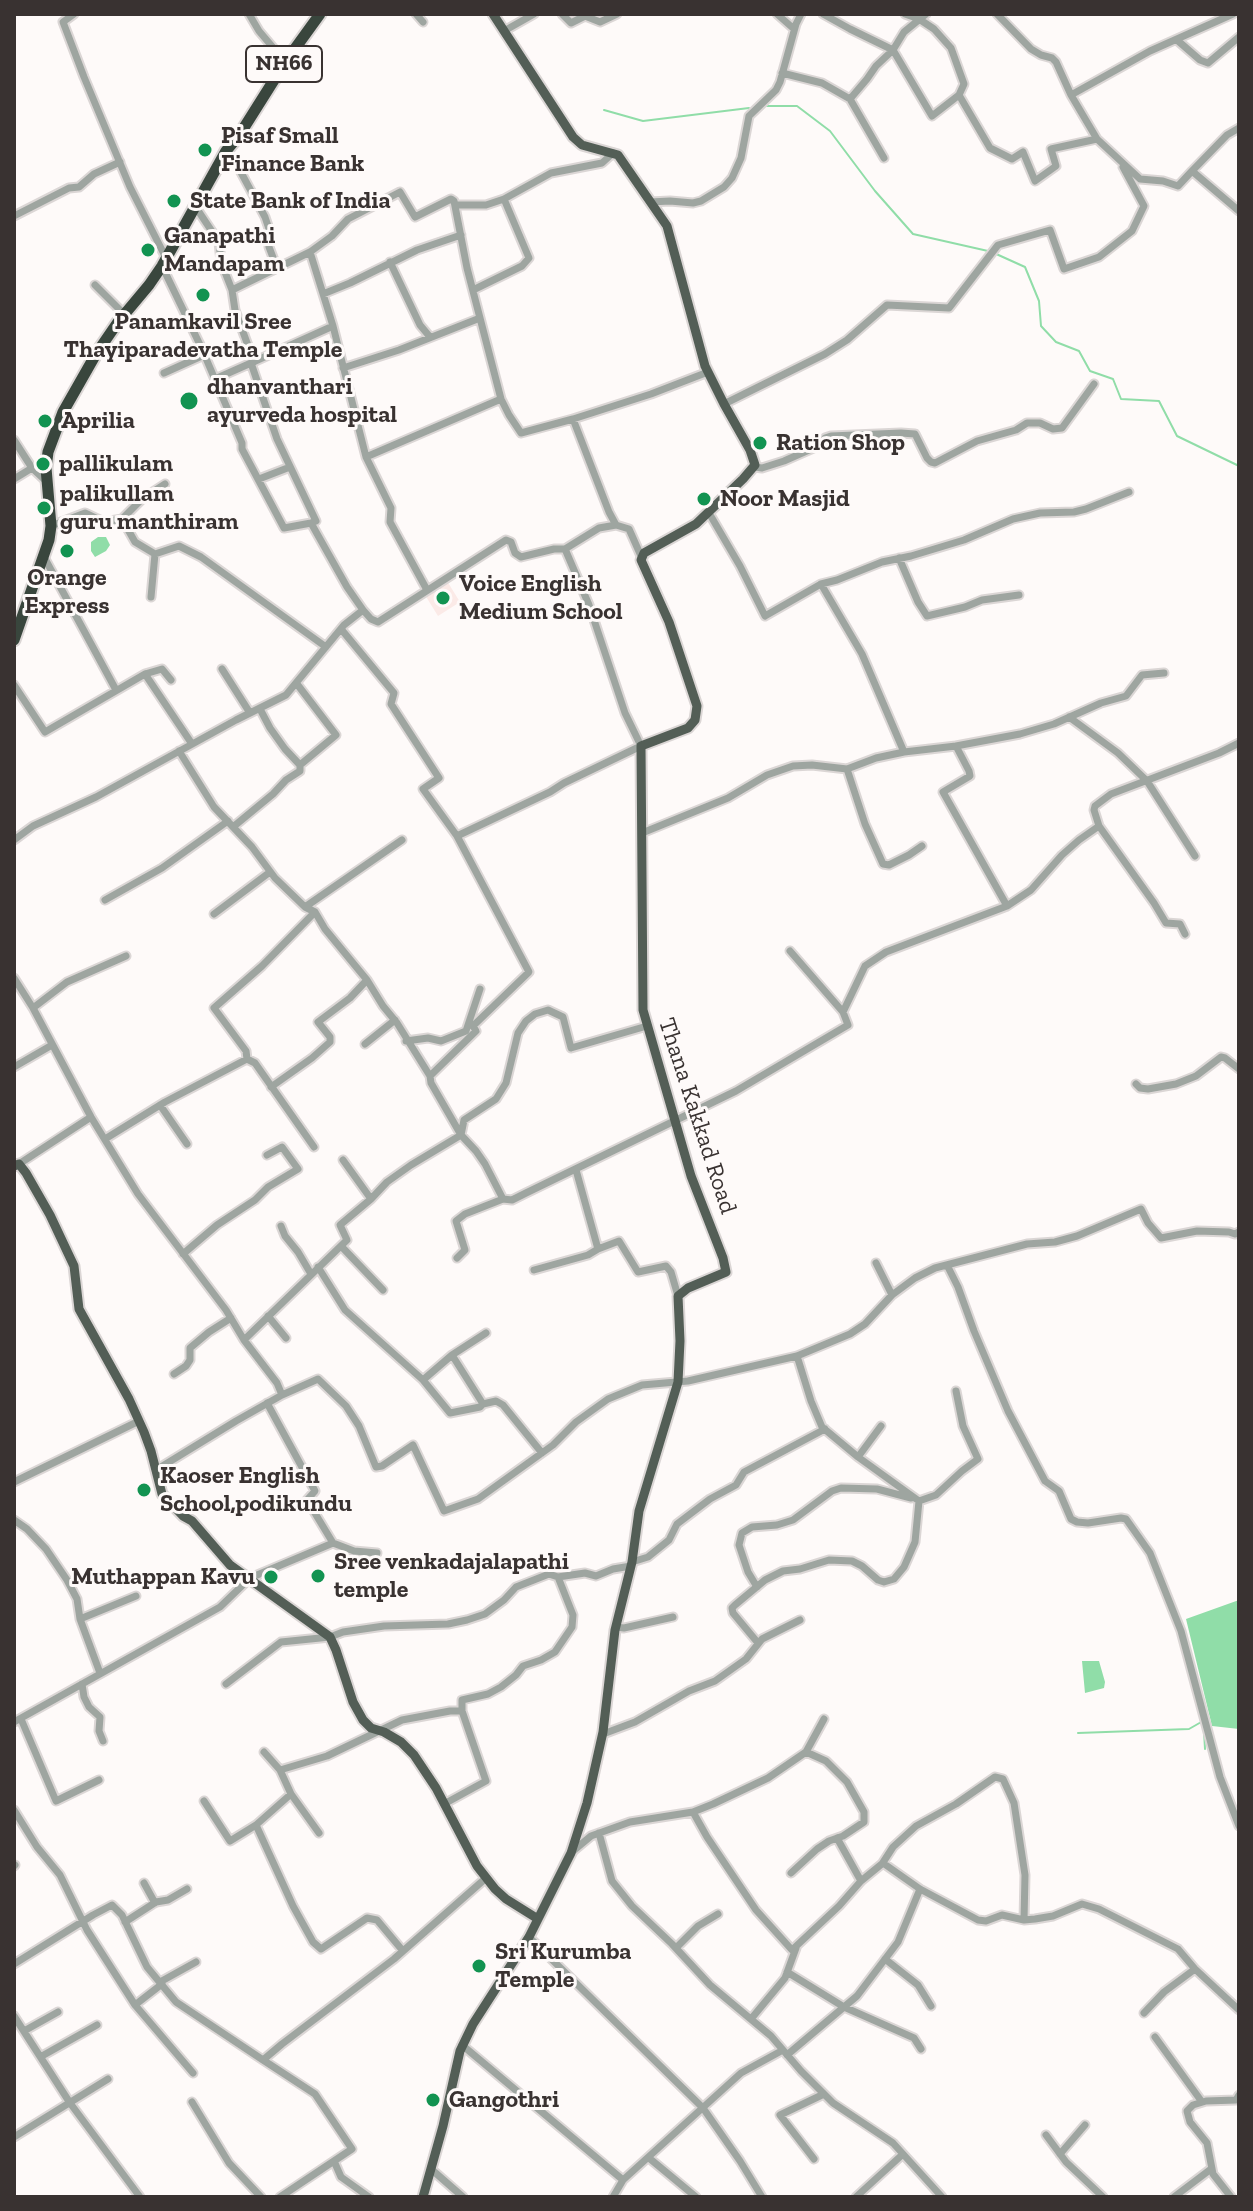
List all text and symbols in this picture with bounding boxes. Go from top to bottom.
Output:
road number: NH66 [246,46,322,82]
place label: Pisaf Small Finance Bank [221,122,364,178]
marker: Pisaf Small Finance Bank [196,141,214,159]
place label: State Bank of India [190,187,391,215]
marker: State Bank of India [165,192,183,210]
place label: Ganapathi Mandapam [164,222,284,278]
marker: Ganapathi Mandapam [139,241,157,259]
marker: Panamkavil Sree Thayiparadevatha Temple [194,286,212,304]
place label: Panamkavil Sree Thayiparadevatha Temple [64,308,342,364]
place label: dhanvanthari ayurveda hospital [207,373,397,429]
marker: dhanvanthari ayurveda hospital [178,390,200,412]
place label: Aprilia [61,407,135,435]
marker: Aprilia [36,412,54,430]
place label: Ration Shop [776,429,905,457]
marker: Ration Shop [751,434,769,452]
place label: pallikulam [59,450,173,478]
marker: pallikulam [34,455,52,473]
place label: palikullam guru manthiram [60,480,239,536]
place label: Noor Masjid [720,485,850,513]
marker: Noor Masjid [695,490,713,508]
marker: palikullam guru manthiram [35,499,53,517]
marker: Orange Express [58,542,76,560]
place label: Orange Express [24,564,110,620]
place label: Voice English Medium School [459,570,623,626]
marker: Voice English Medium School [434,589,452,607]
street label: Thana Kakkad Road [652,1014,742,1218]
place label: Kaoser English School,podikundu [160,1462,352,1518]
marker: Kaoser English School,podikundu [135,1481,153,1499]
place label: Sree venkadajalapathi temple [334,1548,569,1604]
place label: Muthappan Kavu [71,1563,255,1591]
marker: Sree venkadajalapathi temple [309,1567,327,1585]
marker: Muthappan Kavu [262,1568,280,1586]
place label: Sri Kurumba Temple [495,1938,632,1994]
marker: Sri Kurumba Temple [470,1957,488,1975]
place label: Gangothri [449,2086,559,2114]
marker: Gangothri [424,2091,442,2109]

